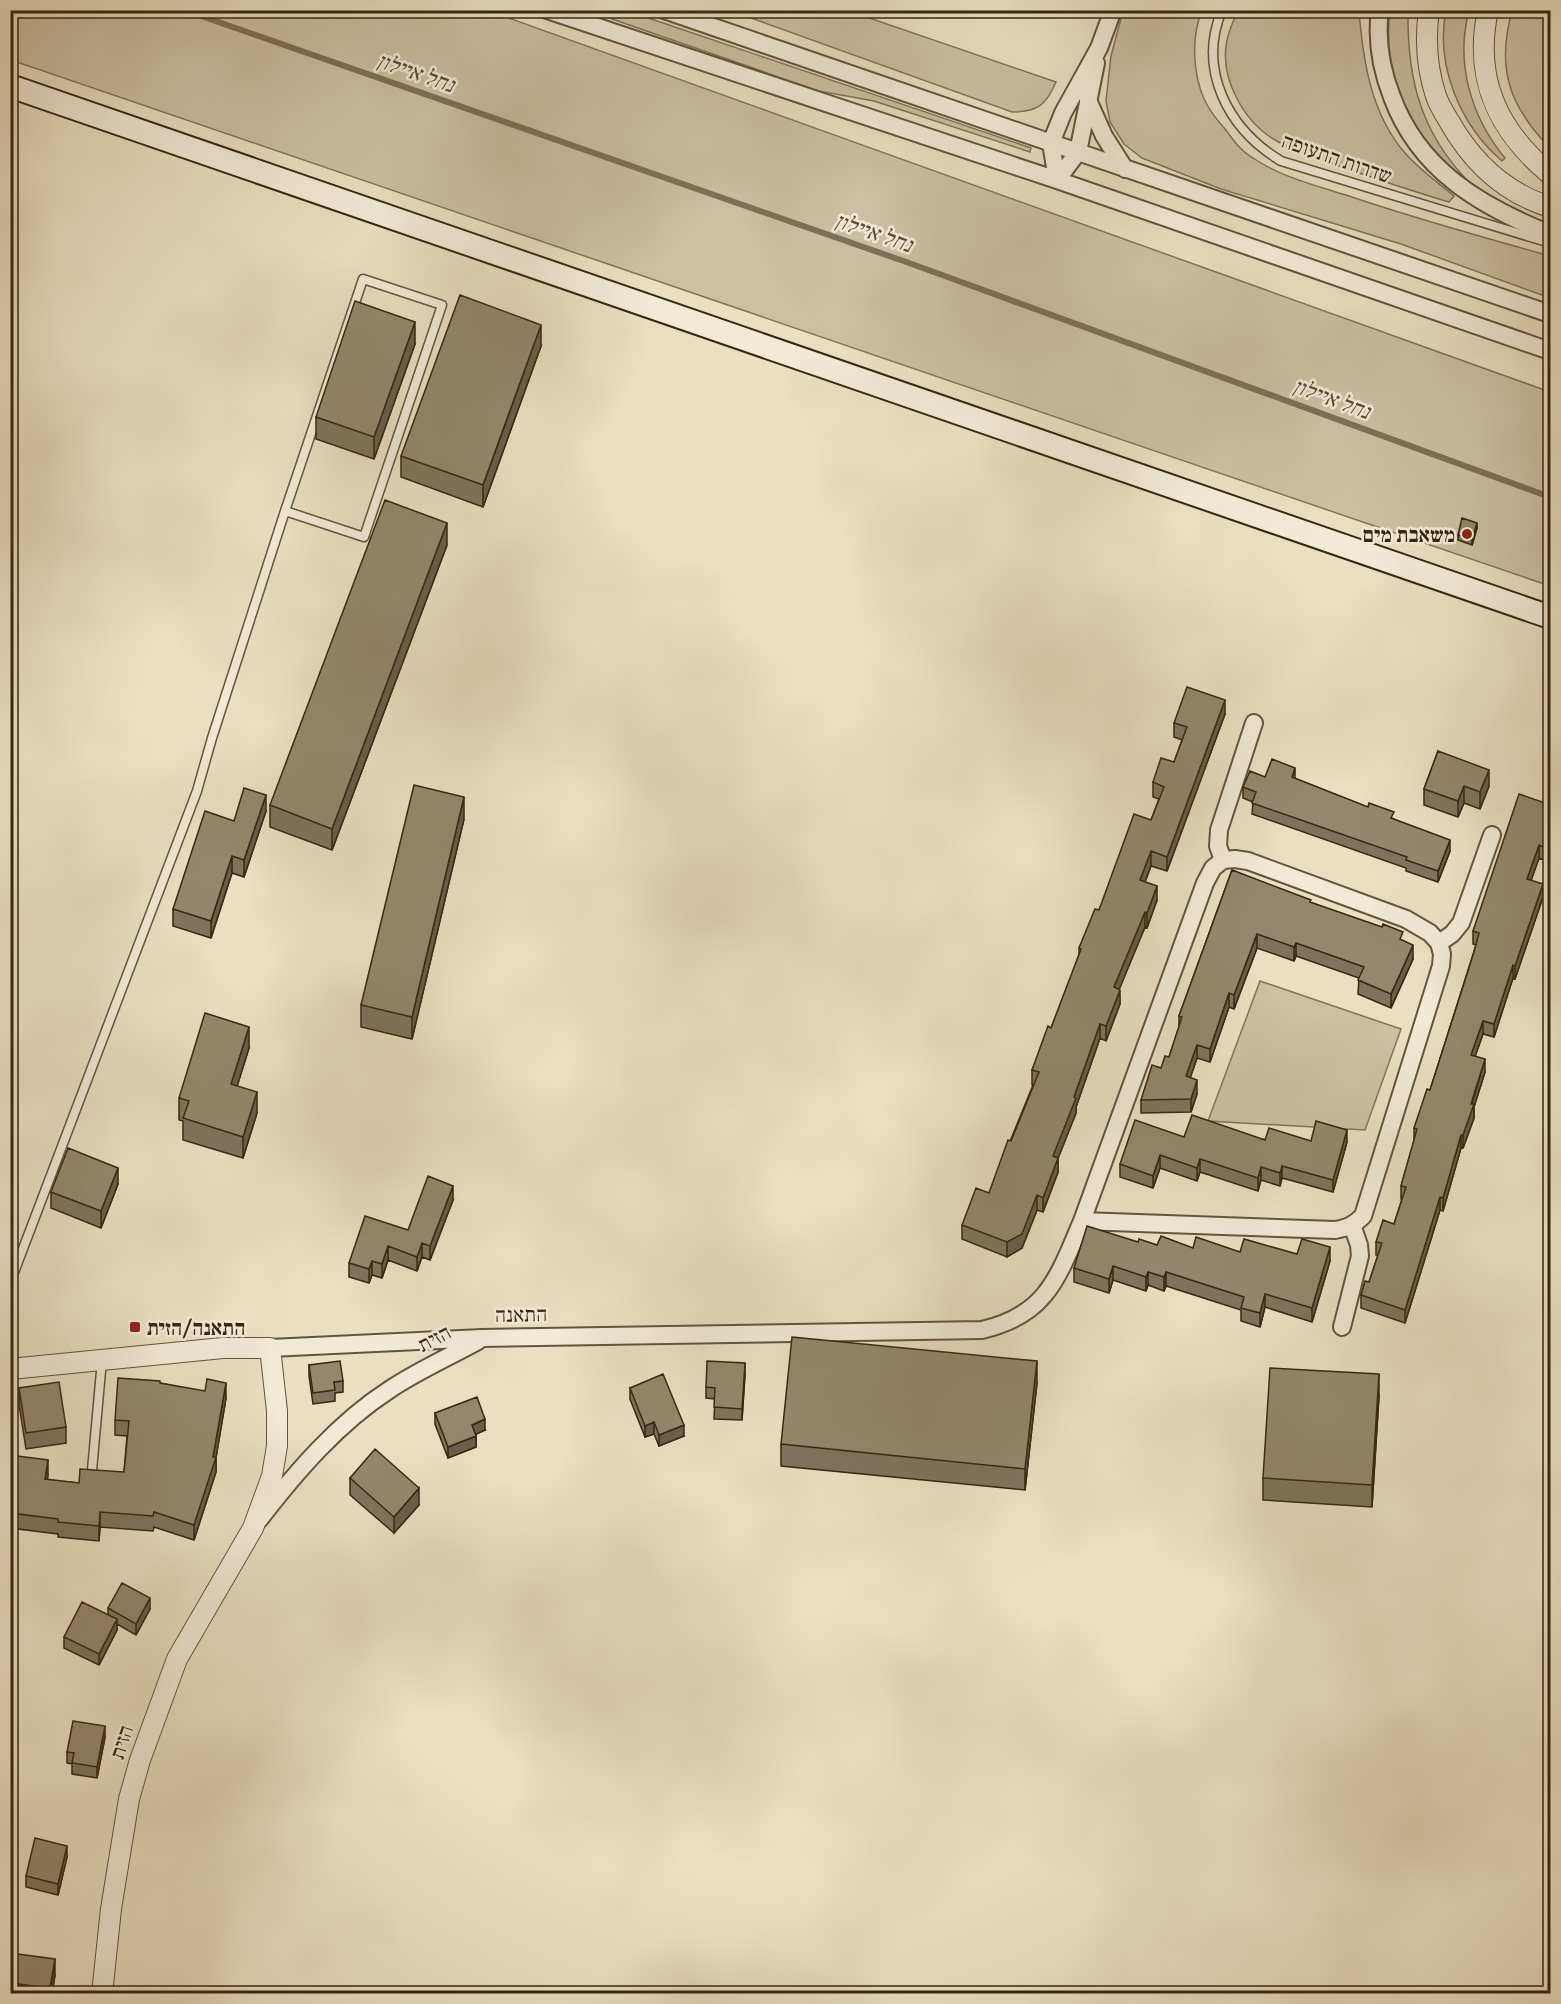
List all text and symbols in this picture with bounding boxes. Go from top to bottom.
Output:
water label: נחל איילון [373,44,460,101]
street label: שדרות התעופה [1278,125,1396,191]
water label: נחל איילון [831,204,918,261]
water label: נחל איילון [1289,369,1376,427]
place label: משאבת מים [1363,519,1455,550]
marker: משאבת מים [1460,527,1474,541]
street label: התאנה [495,1298,547,1330]
place label: התאנה/הזית [147,1312,245,1343]
street label: הזית [412,1316,456,1360]
marker: התאנה/הזית [128,1320,142,1334]
street label: הזית [101,1721,141,1763]

